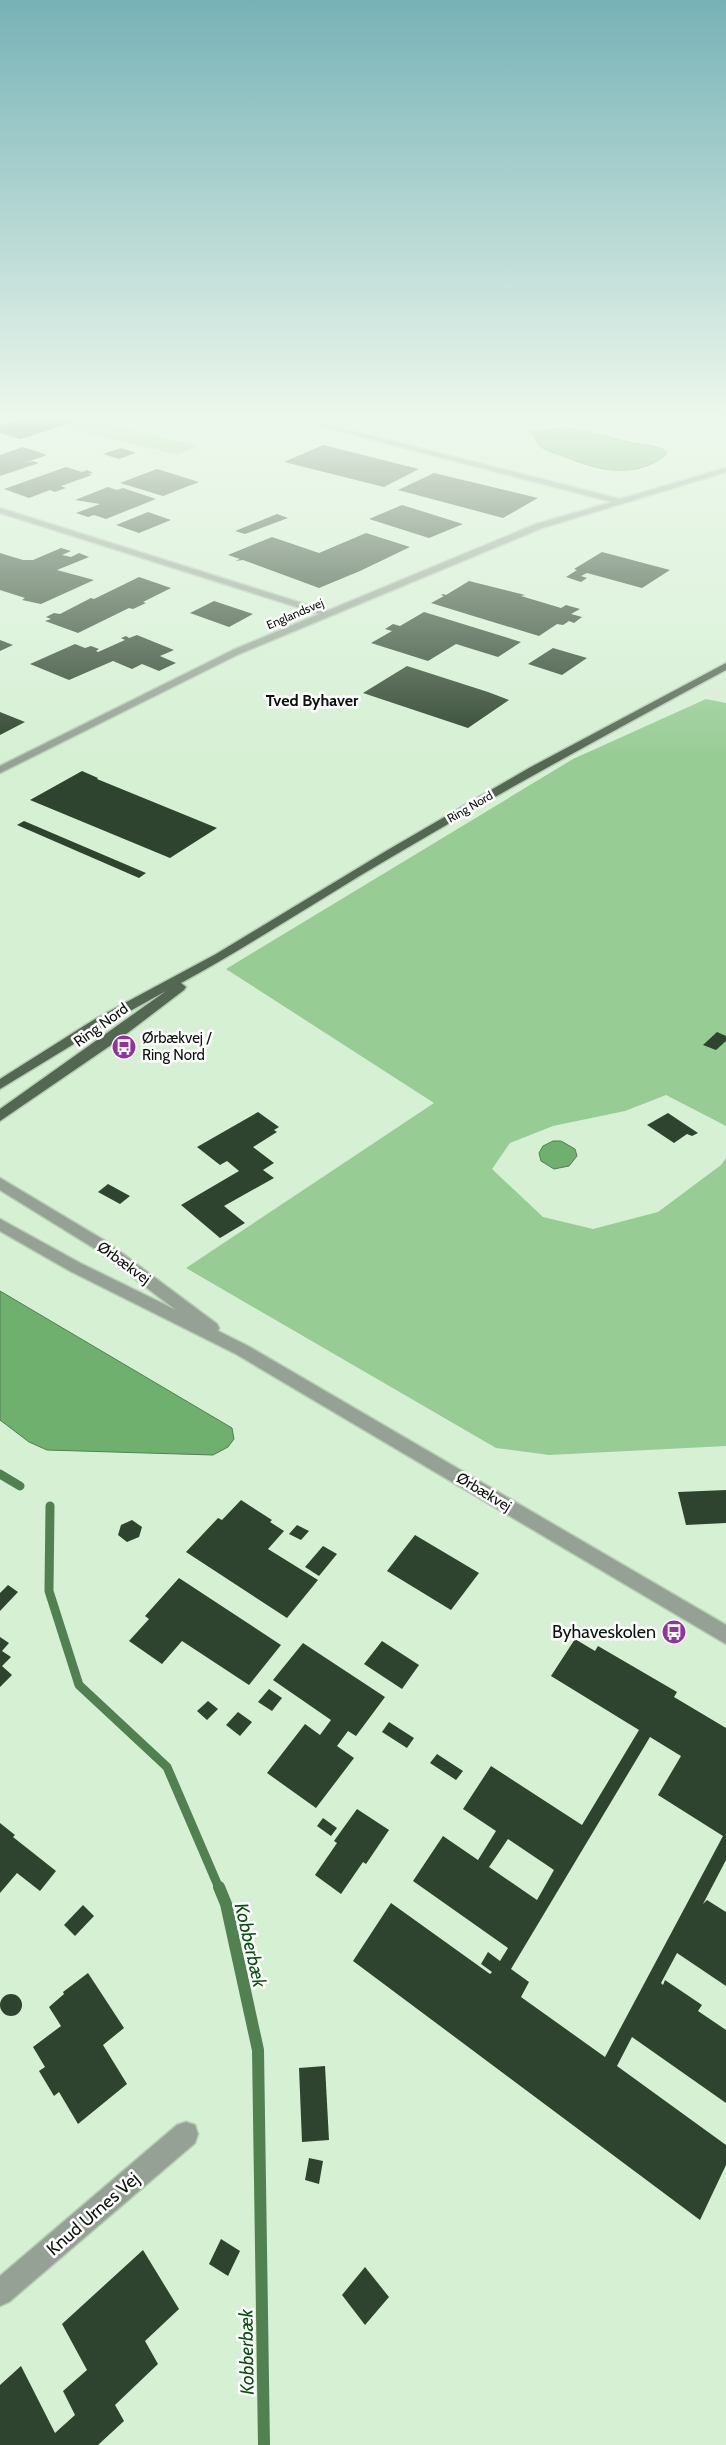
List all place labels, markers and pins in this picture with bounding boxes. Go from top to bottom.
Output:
place label: Ørbækvej / Ring Nord [142,1029,212,1064]
bus stop icon: Ørbækvej / Ring Nord [111,1034,137,1060]
bus stop icon: Byhaveskolen [661,1619,687,1645]
place label: Byhaveskolen [552,1621,656,1643]

